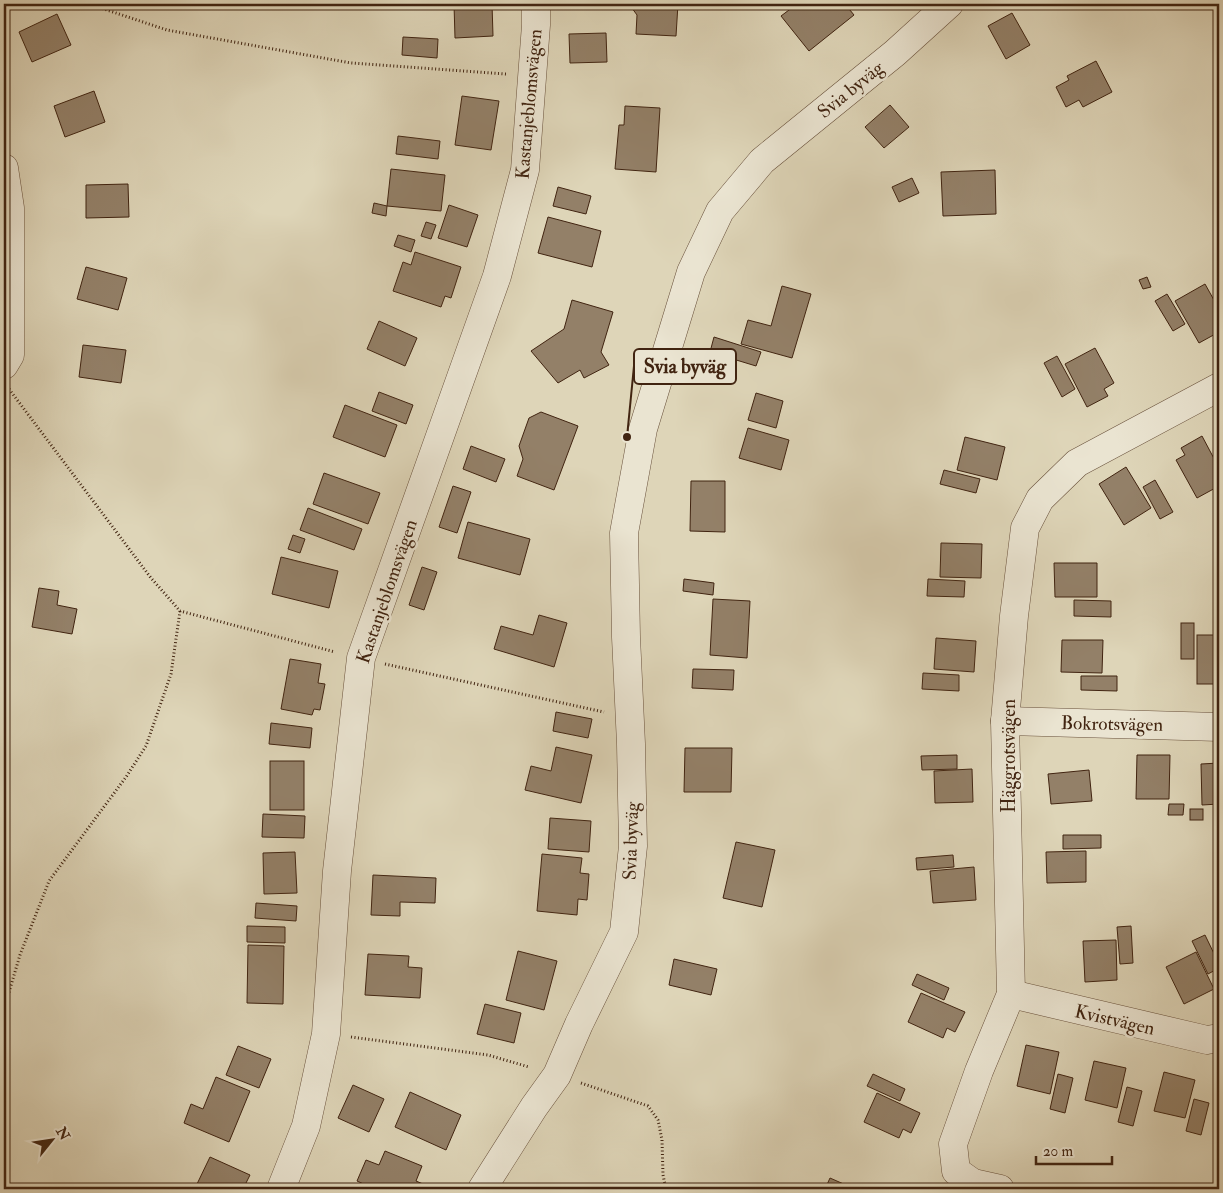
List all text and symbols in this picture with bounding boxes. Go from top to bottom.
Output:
street label: Kastanjeblomsvägen [510,28,548,180]
street label: Svia byväg [813,55,889,124]
callout: Svia byväg [634,349,736,384]
text: Svia byväg [644,354,727,380]
street label: Kastanjeblomsvägen [351,516,423,667]
street label: Häggrotsvägen [997,699,1021,813]
street label: Bokrotsvägen [1061,711,1164,737]
street label: Svia byväg [618,801,644,881]
street label: Kvistvägen [1072,999,1157,1041]
north arrow [28,1116,78,1166]
text: N [52,1123,74,1144]
scale bar [1036,1133,1112,1165]
text: 20 m [1043,1142,1073,1161]

